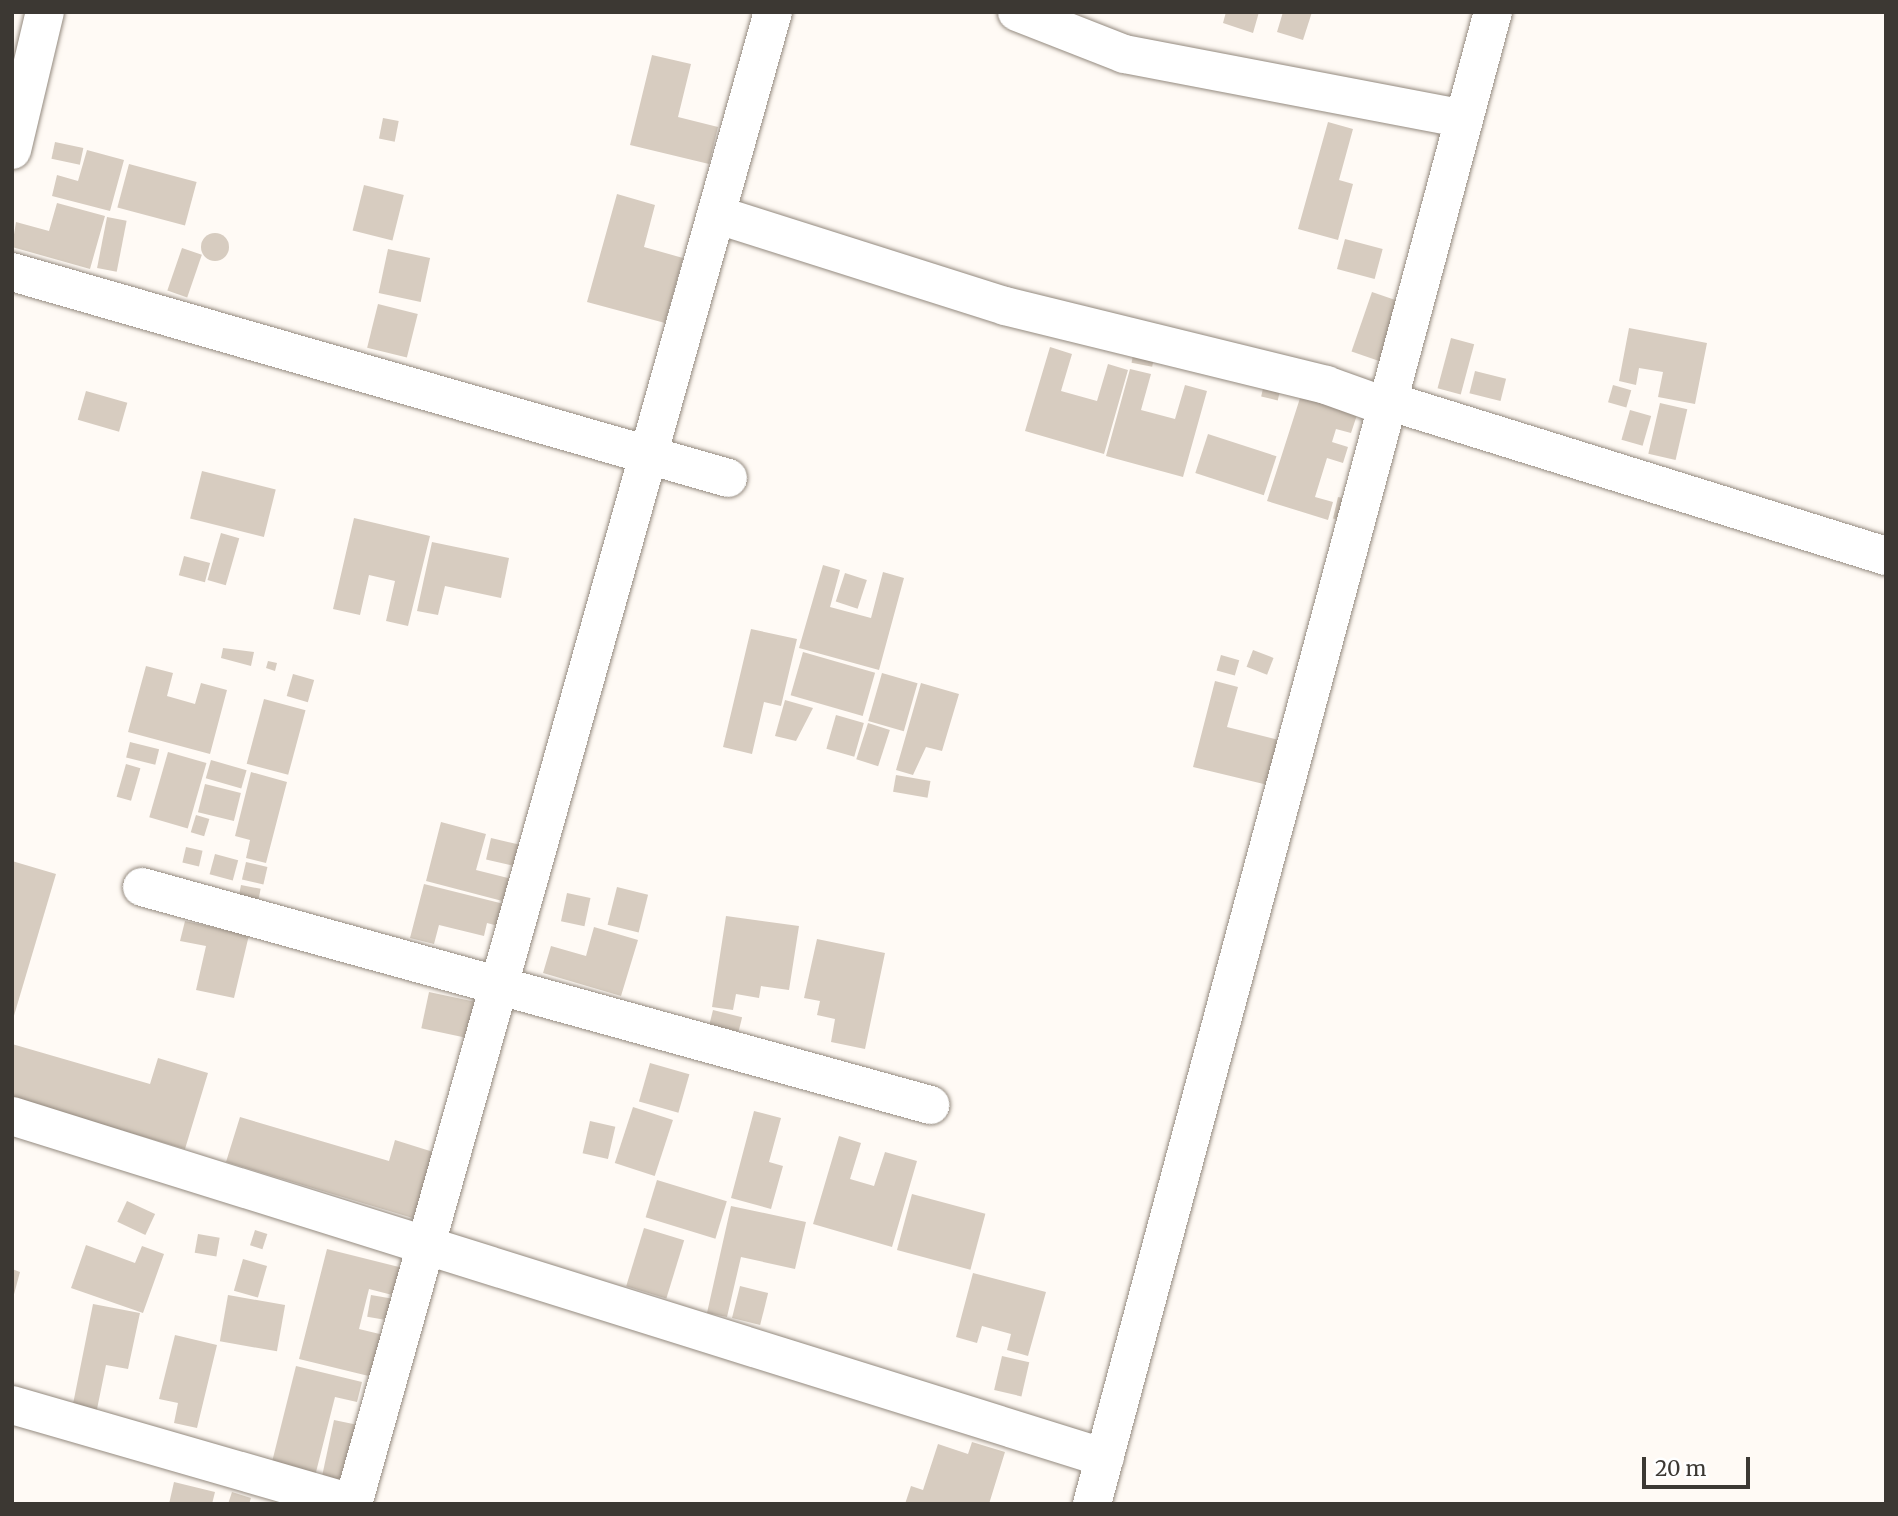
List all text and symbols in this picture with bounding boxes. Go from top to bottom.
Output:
scale bar [1646,1442,1755,1486]
text: 20 m [1655,1455,1706,1482]

